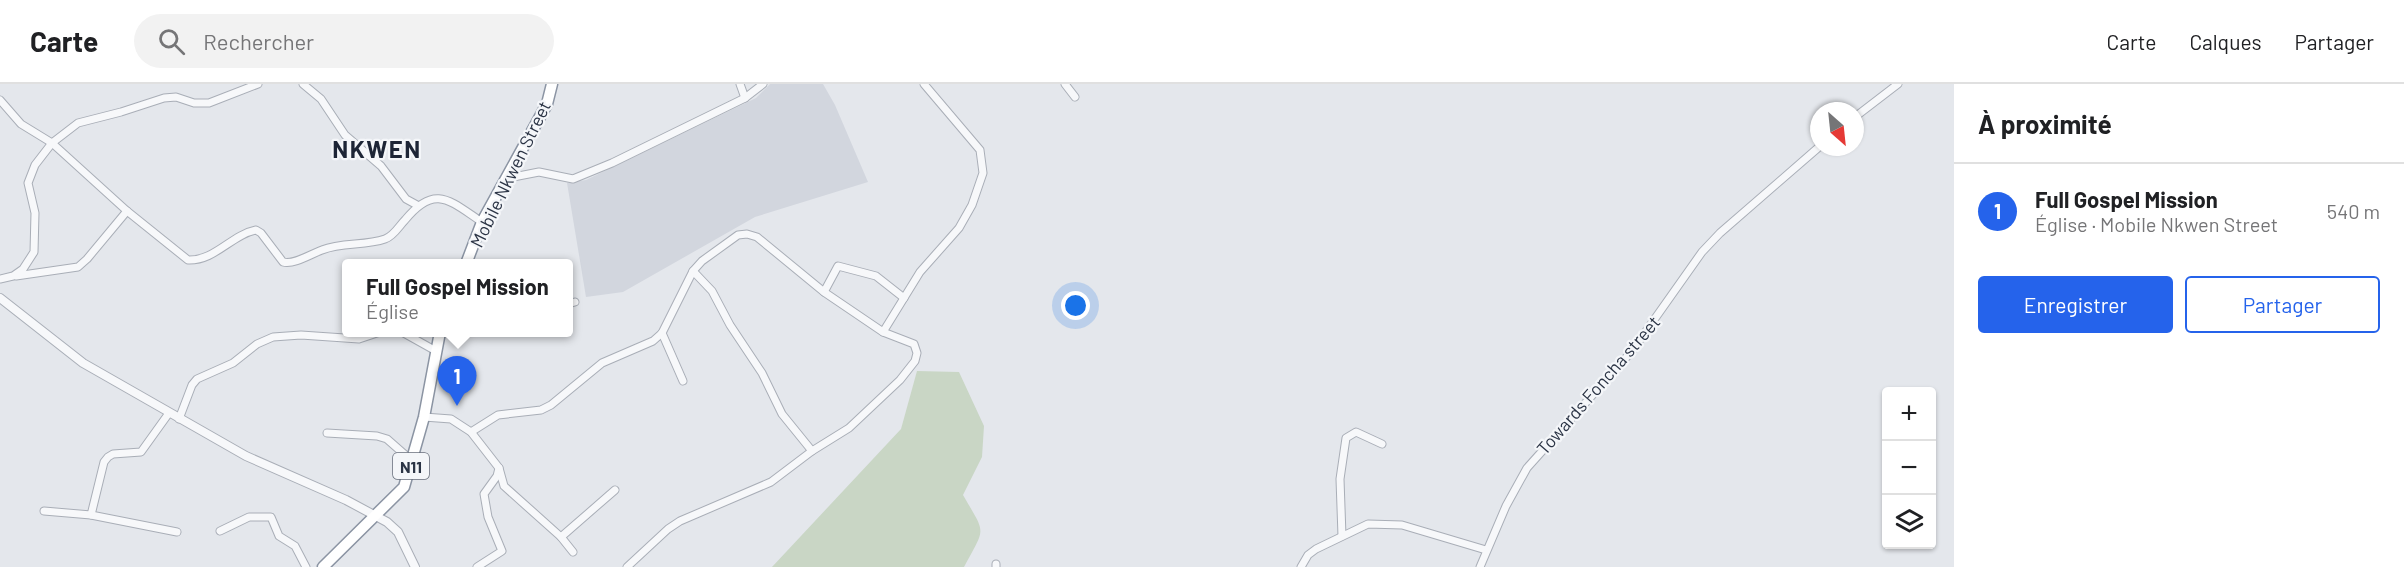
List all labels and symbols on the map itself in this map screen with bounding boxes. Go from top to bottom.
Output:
street label: Mobile Nkwen Street [465,97,555,251]
north arrow [1810,102,1864,156]
district label: NKWEN [332,134,422,163]
your location [1061,291,1090,320]
street label: Towards Foncha street [1532,311,1664,459]
pin: 1 [438,356,476,406]
road number: N11 [393,453,429,479]

